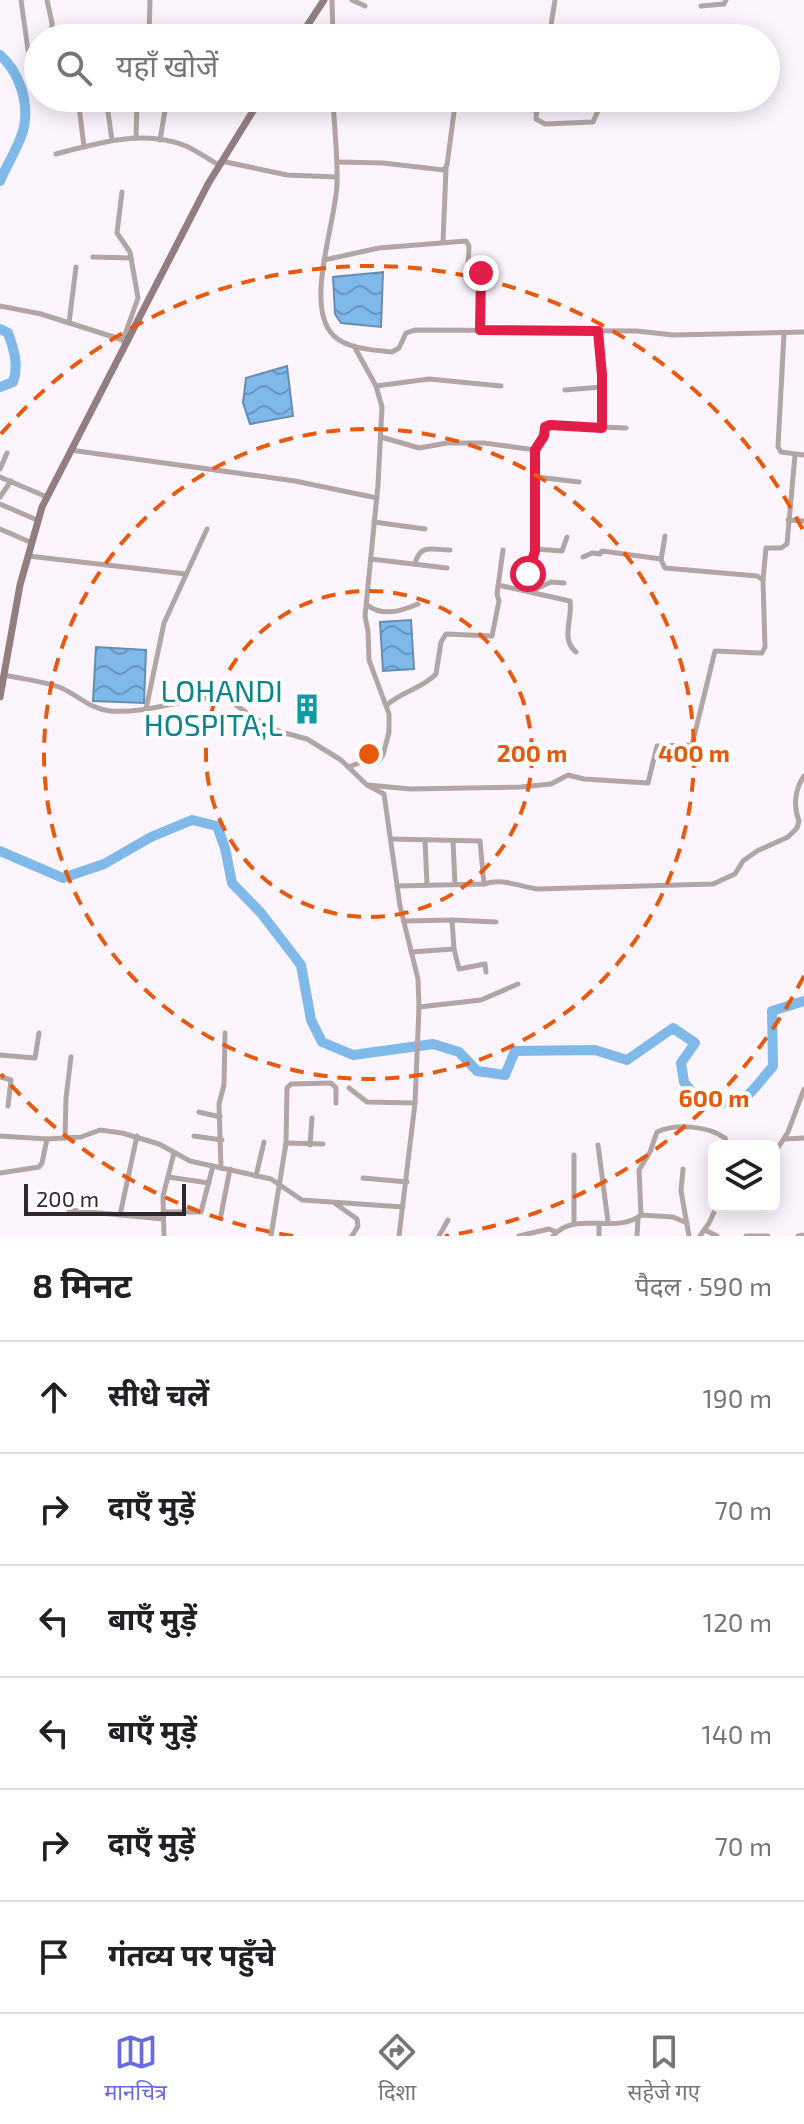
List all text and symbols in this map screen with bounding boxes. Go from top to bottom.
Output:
search box [24,24,780,112]
icon: search [52,46,96,90]
text: यहाँ खोजें [116,47,218,83]
route end [463,255,499,291]
route start [510,556,546,592]
place label: LOHANDI HOSPITA;L [144,672,283,742]
building icon: LOHANDI HOSPITA;L [290,692,324,726]
text: 200 m [497,738,567,767]
text: 400 m [658,738,730,767]
centre of rings [355,740,383,768]
text: 600 m [679,1083,749,1112]
map controls [708,1140,780,1212]
button: layers [708,1140,780,1212]
scale bar [24,1180,186,1216]
text: 200 m [36,1185,99,1211]
text: 8 मिनट [32,1264,132,1305]
text: पैदल · 590 m [635,1270,772,1301]
icon: ahead [32,1375,76,1419]
text: सीधे चलें [108,1376,209,1412]
text: 190 m [703,1382,772,1413]
icon: right [32,1487,76,1531]
text: दाएँ मुड़ें [108,1488,195,1524]
text: 70 m [714,1494,772,1525]
icon: left [32,1599,76,1643]
text: बाएँ मुड़ें [108,1600,197,1636]
text: 120 m [703,1606,772,1637]
icon: left [32,1711,76,1755]
text: बाएँ मुड़ें [108,1712,197,1748]
text: 140 m [701,1718,772,1749]
icon: right [32,1823,76,1867]
text: दाएँ मुड़ें [108,1824,195,1860]
text: 70 m [714,1830,772,1861]
icon: arrive [32,1935,76,1979]
text: गंतव्य पर पहुँचे [108,1936,275,1972]
tab: मानचित्र [104,2030,167,2109]
tab: दिशा [375,2030,419,2109]
tab: सहेजे गए [628,2030,700,2109]

